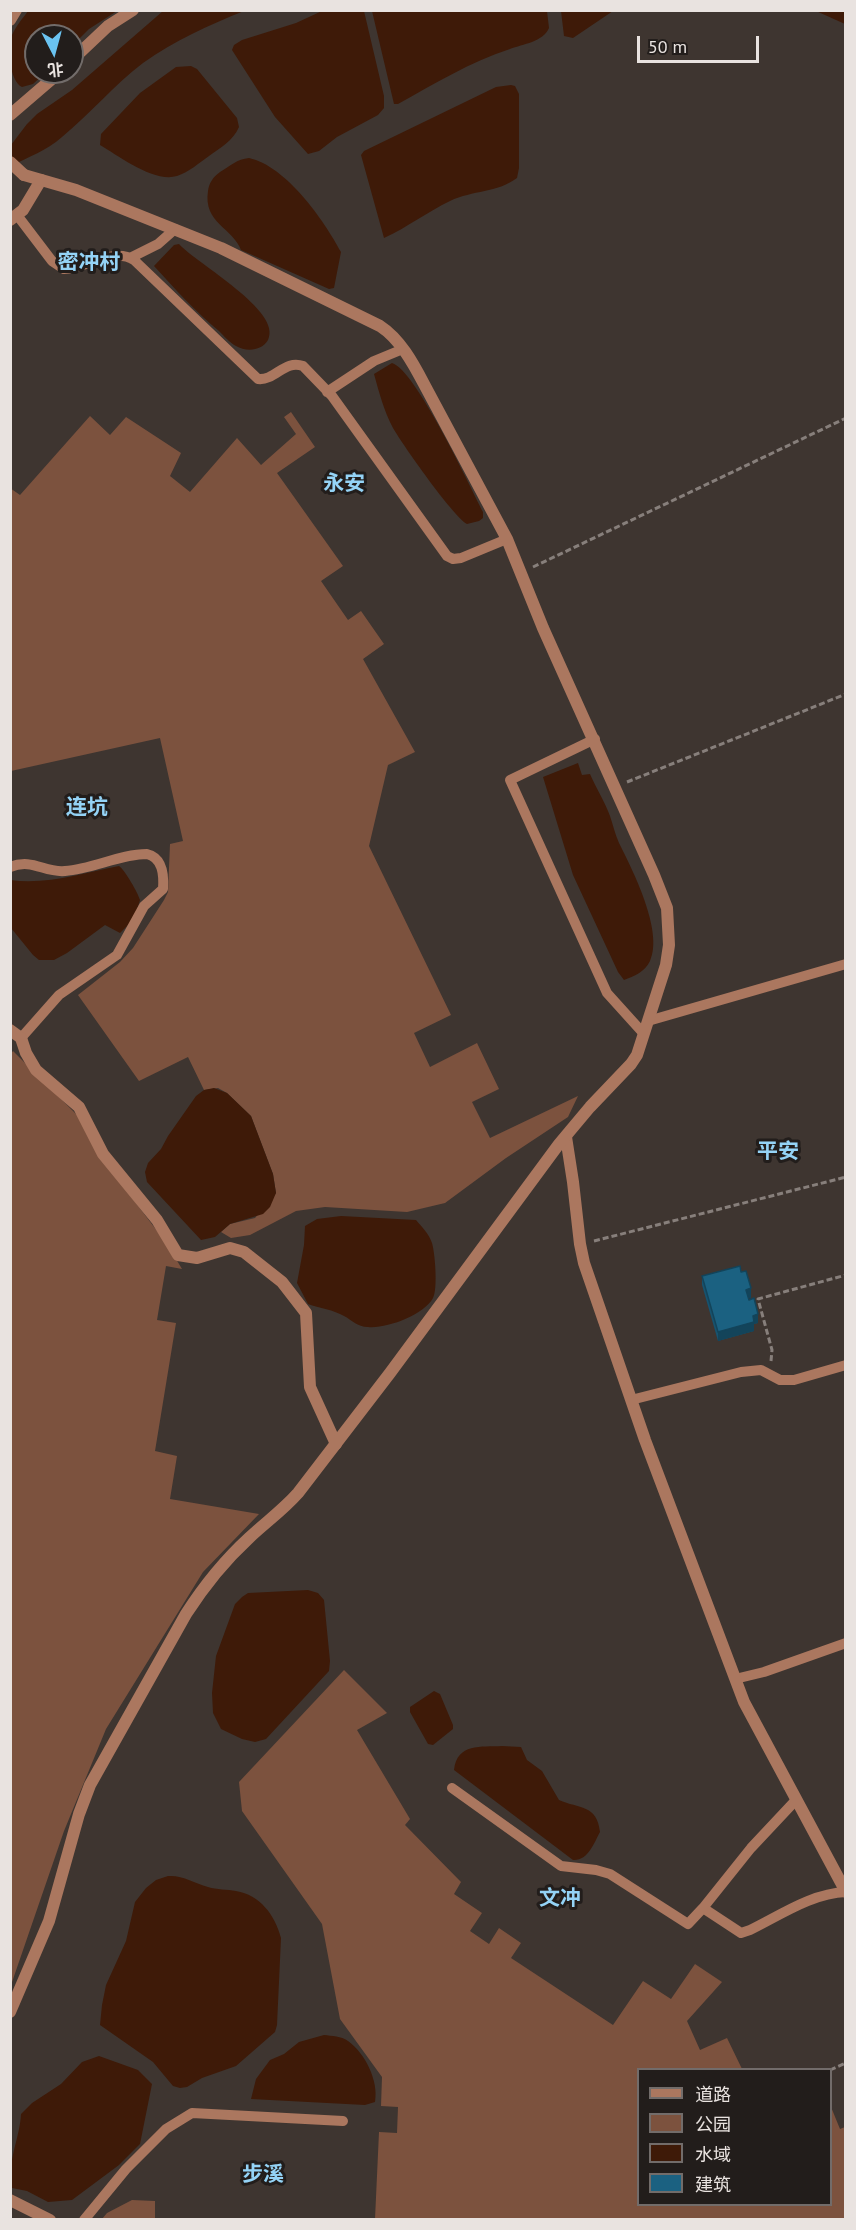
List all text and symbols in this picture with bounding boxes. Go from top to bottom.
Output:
north arrow [24,24,84,84]
scale bar [640,24,762,62]
text: 50 m [648,35,687,58]
text: 北 [47,59,65,81]
district label: 密冲村 [58,250,120,276]
district label: 永安 [323,471,365,497]
district label: 连坑 [66,795,108,821]
district label: 平安 [757,1139,799,1165]
district label: 文冲 [539,1886,581,1912]
legend [637,2068,832,2206]
text: 道路 [695,2083,731,2106]
text: 公园 [695,2113,731,2136]
text: 水域 [695,2143,731,2166]
district label: 步溪 [242,2162,284,2188]
text: 建筑 [695,2173,731,2196]

